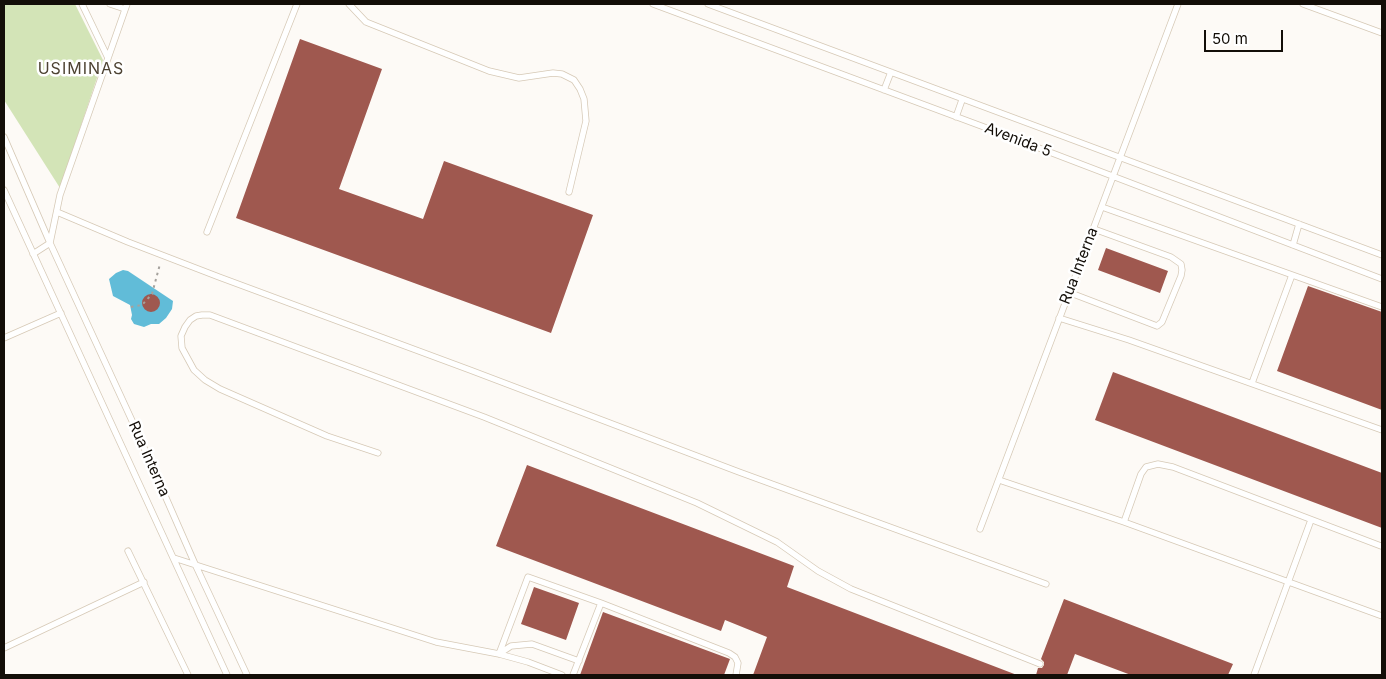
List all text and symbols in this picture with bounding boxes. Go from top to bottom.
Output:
scale bar [1206,20,1285,52]
text: 50 m [1212,29,1248,48]
district label: USIMINAS [37,59,125,79]
street label: Avenida 5 [982,119,1054,161]
street label: Rua Interna [1056,225,1102,307]
street label: Rua Interna [124,418,174,500]

